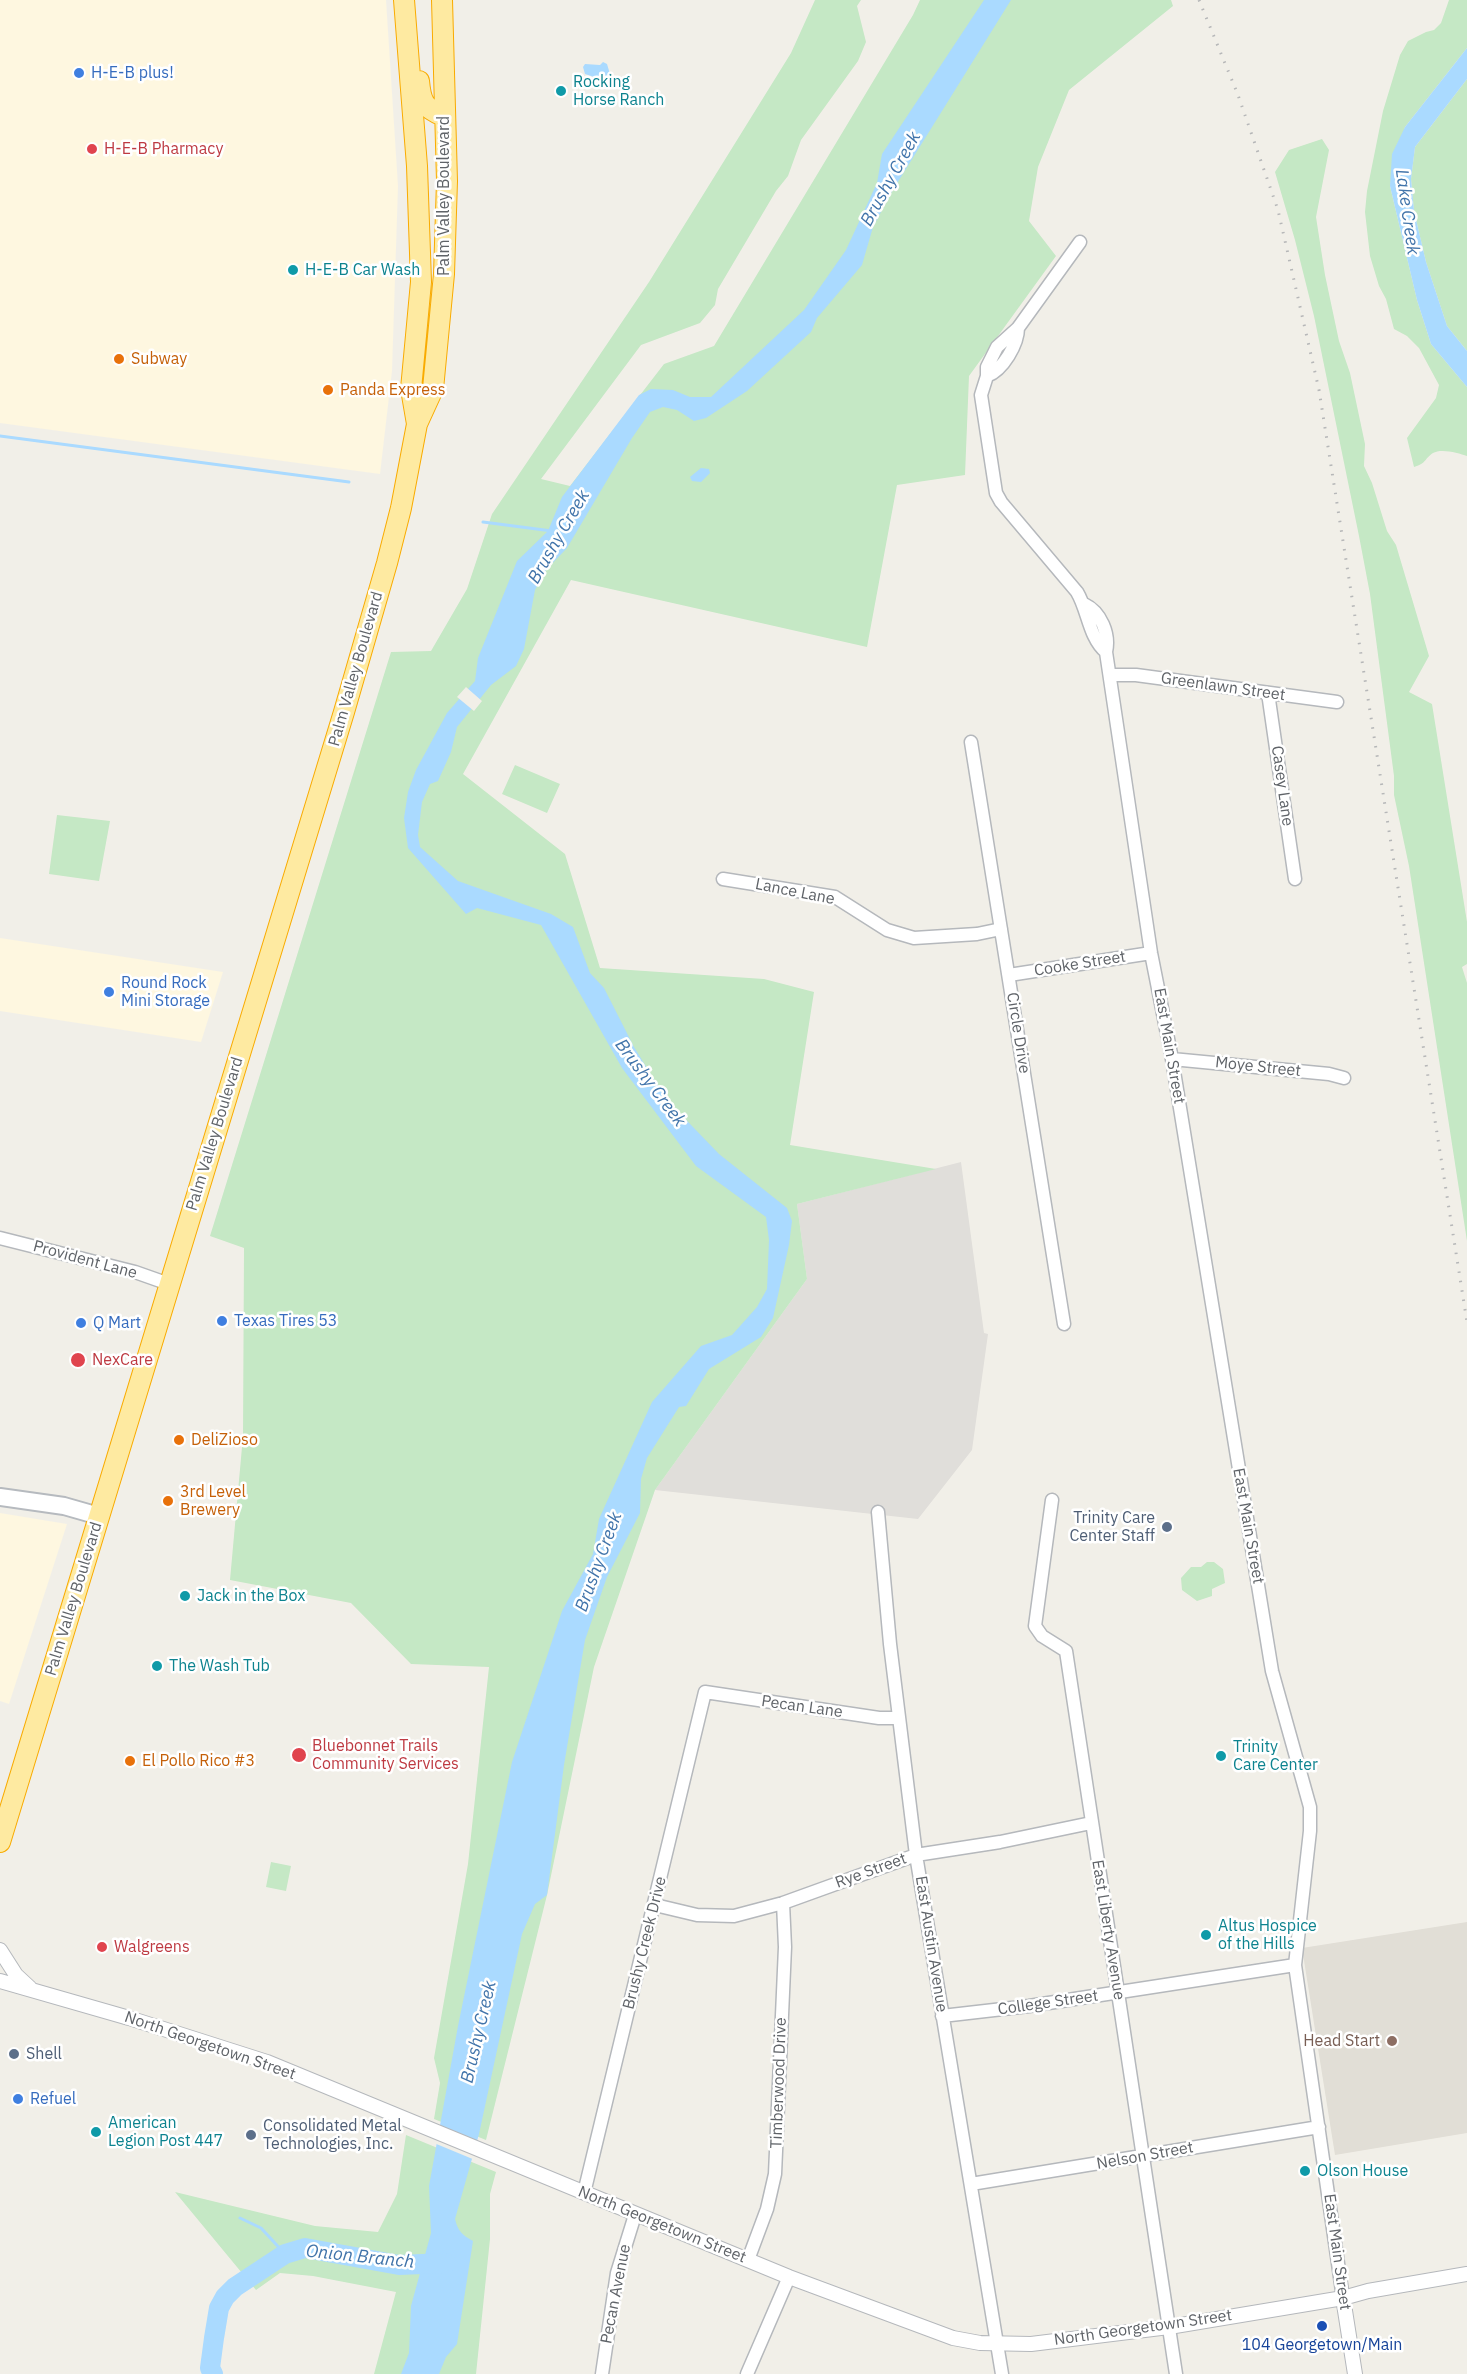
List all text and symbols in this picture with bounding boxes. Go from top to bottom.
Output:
place label: H-E-B plus! [91,63,174,83]
marker: H-E-B plus! [72,66,86,80]
place label: Rocking Horse Ranch [573,72,664,110]
marker: Rocking Horse Ranch [554,84,568,98]
street label: Palm Valley Boulevard [434,116,454,276]
water label: Brushy Creek [856,128,926,230]
place label: H-E-B Pharmacy [104,139,223,159]
marker: H-E-B Pharmacy [85,142,99,156]
water label: Lake Creek [1390,168,1424,256]
place label: H-E-B Car Wash [305,260,420,280]
marker: H-E-B Car Wash [286,263,300,277]
place label: Subway [131,349,187,369]
marker: Subway [112,352,126,366]
place label: Panda Express [340,380,446,400]
marker: Panda Express [321,383,335,397]
water label: Brushy Creek [524,486,594,588]
street label: Palm Valley Boulevard [325,589,387,749]
street label: Greenlawn Street [1160,669,1286,705]
street label: Casey Lane [1267,744,1297,828]
street label: Lance Lane [754,875,836,909]
street label: Cooke Street [1033,947,1127,981]
place label: Round Rock Mini Storage [121,973,210,1011]
marker: Round Rock Mini Storage [102,985,116,999]
street label: East Main Street [1149,987,1189,1105]
street label: Circle Drive [1002,991,1034,1075]
water label: Brushy Creek [610,1035,690,1131]
street label: Moye Street [1214,1053,1302,1081]
street label: Palm Valley Boulevard [182,1055,248,1213]
street label: Provident Lane [31,1237,139,1283]
place label: Texas Tires 53 [234,1311,337,1331]
place label: Q Mart [93,1313,141,1333]
marker: Texas Tires 53 [215,1314,229,1328]
marker: Q Mart [74,1316,88,1330]
place label: NexCare [92,1350,153,1370]
marker: NexCare [69,1351,87,1369]
place label: DeliZioso [191,1430,258,1450]
marker: DeliZioso [172,1433,186,1447]
street label: East Main Street [1228,1467,1268,1585]
place label: 3rd Level Brewery [180,1482,246,1520]
marker: 3rd Level Brewery [161,1494,175,1508]
place label: Trinity Care Center Staff [1069,1508,1155,1546]
water label: Brushy Creek [571,1509,627,1615]
street label: Palm Valley Boulevard [41,1520,107,1678]
marker: Trinity Care Center Staff [1160,1520,1174,1534]
place label: Jack in the Box [197,1586,305,1606]
marker: Jack in the Box [178,1589,192,1603]
place label: The Wash Tub [169,1656,270,1676]
marker: The Wash Tub [150,1659,164,1673]
street label: Pecan Lane [760,1692,844,1722]
place label: Bluebonnet Trails Community Services [312,1736,459,1774]
place label: Trinity Care Center [1233,1737,1318,1775]
marker: Bluebonnet Trails Community Services [290,1746,308,1764]
marker: Trinity Care Center [1214,1749,1228,1763]
place label: El Pollo Rico #3 [142,1751,255,1771]
marker: El Pollo Rico #3 [123,1754,137,1768]
street label: Rye Street [833,1849,909,1893]
street label: East Liberty Avenue [1087,1858,1129,2002]
street label: Brushy Creek Drive [619,1874,671,2012]
street label: East Austin Avenue [911,1874,951,2014]
place label: Altus Hospice of the Hills [1218,1916,1317,1954]
marker: Altus Hospice of the Hills [1199,1928,1213,1942]
place label: Walgreens [114,1937,190,1957]
marker: Walgreens [95,1940,109,1954]
water label: Brushy Creek [457,1979,501,2085]
street label: College Street [997,1986,1099,2020]
street label: North Georgetown Street [122,2008,298,2084]
street label: Timberwood Drive [767,2017,791,2149]
place label: Head Start [1303,2031,1380,2051]
marker: Head Start [1385,2034,1399,2048]
place label: Shell [26,2044,62,2064]
marker: Shell [7,2047,21,2061]
place label: Refuel [30,2089,76,2109]
marker: Refuel [11,2092,25,2106]
place label: American Legion Post 447 [108,2113,223,2151]
place label: Consolidated Metal Technologies, Inc. [263,2116,402,2154]
marker: American Legion Post 447 [89,2125,103,2139]
marker: Consolidated Metal Technologies, Inc. [244,2128,258,2142]
street label: Nelson Street [1095,2138,1195,2174]
place label: Olson House [1317,2161,1408,2181]
marker: Olson House [1298,2164,1312,2178]
street label: North Georgetown Street [575,2182,749,2268]
street label: East Main Street [1319,2193,1355,2311]
water label: Onion Branch [305,2241,415,2273]
street label: Pecan Avenue [597,2243,635,2345]
street label: North Georgetown Street [1053,2306,1233,2350]
marker: 104 Georgetown/Main [1315,2319,1329,2333]
place label: 104 Georgetown/Main [1242,2335,1402,2355]

